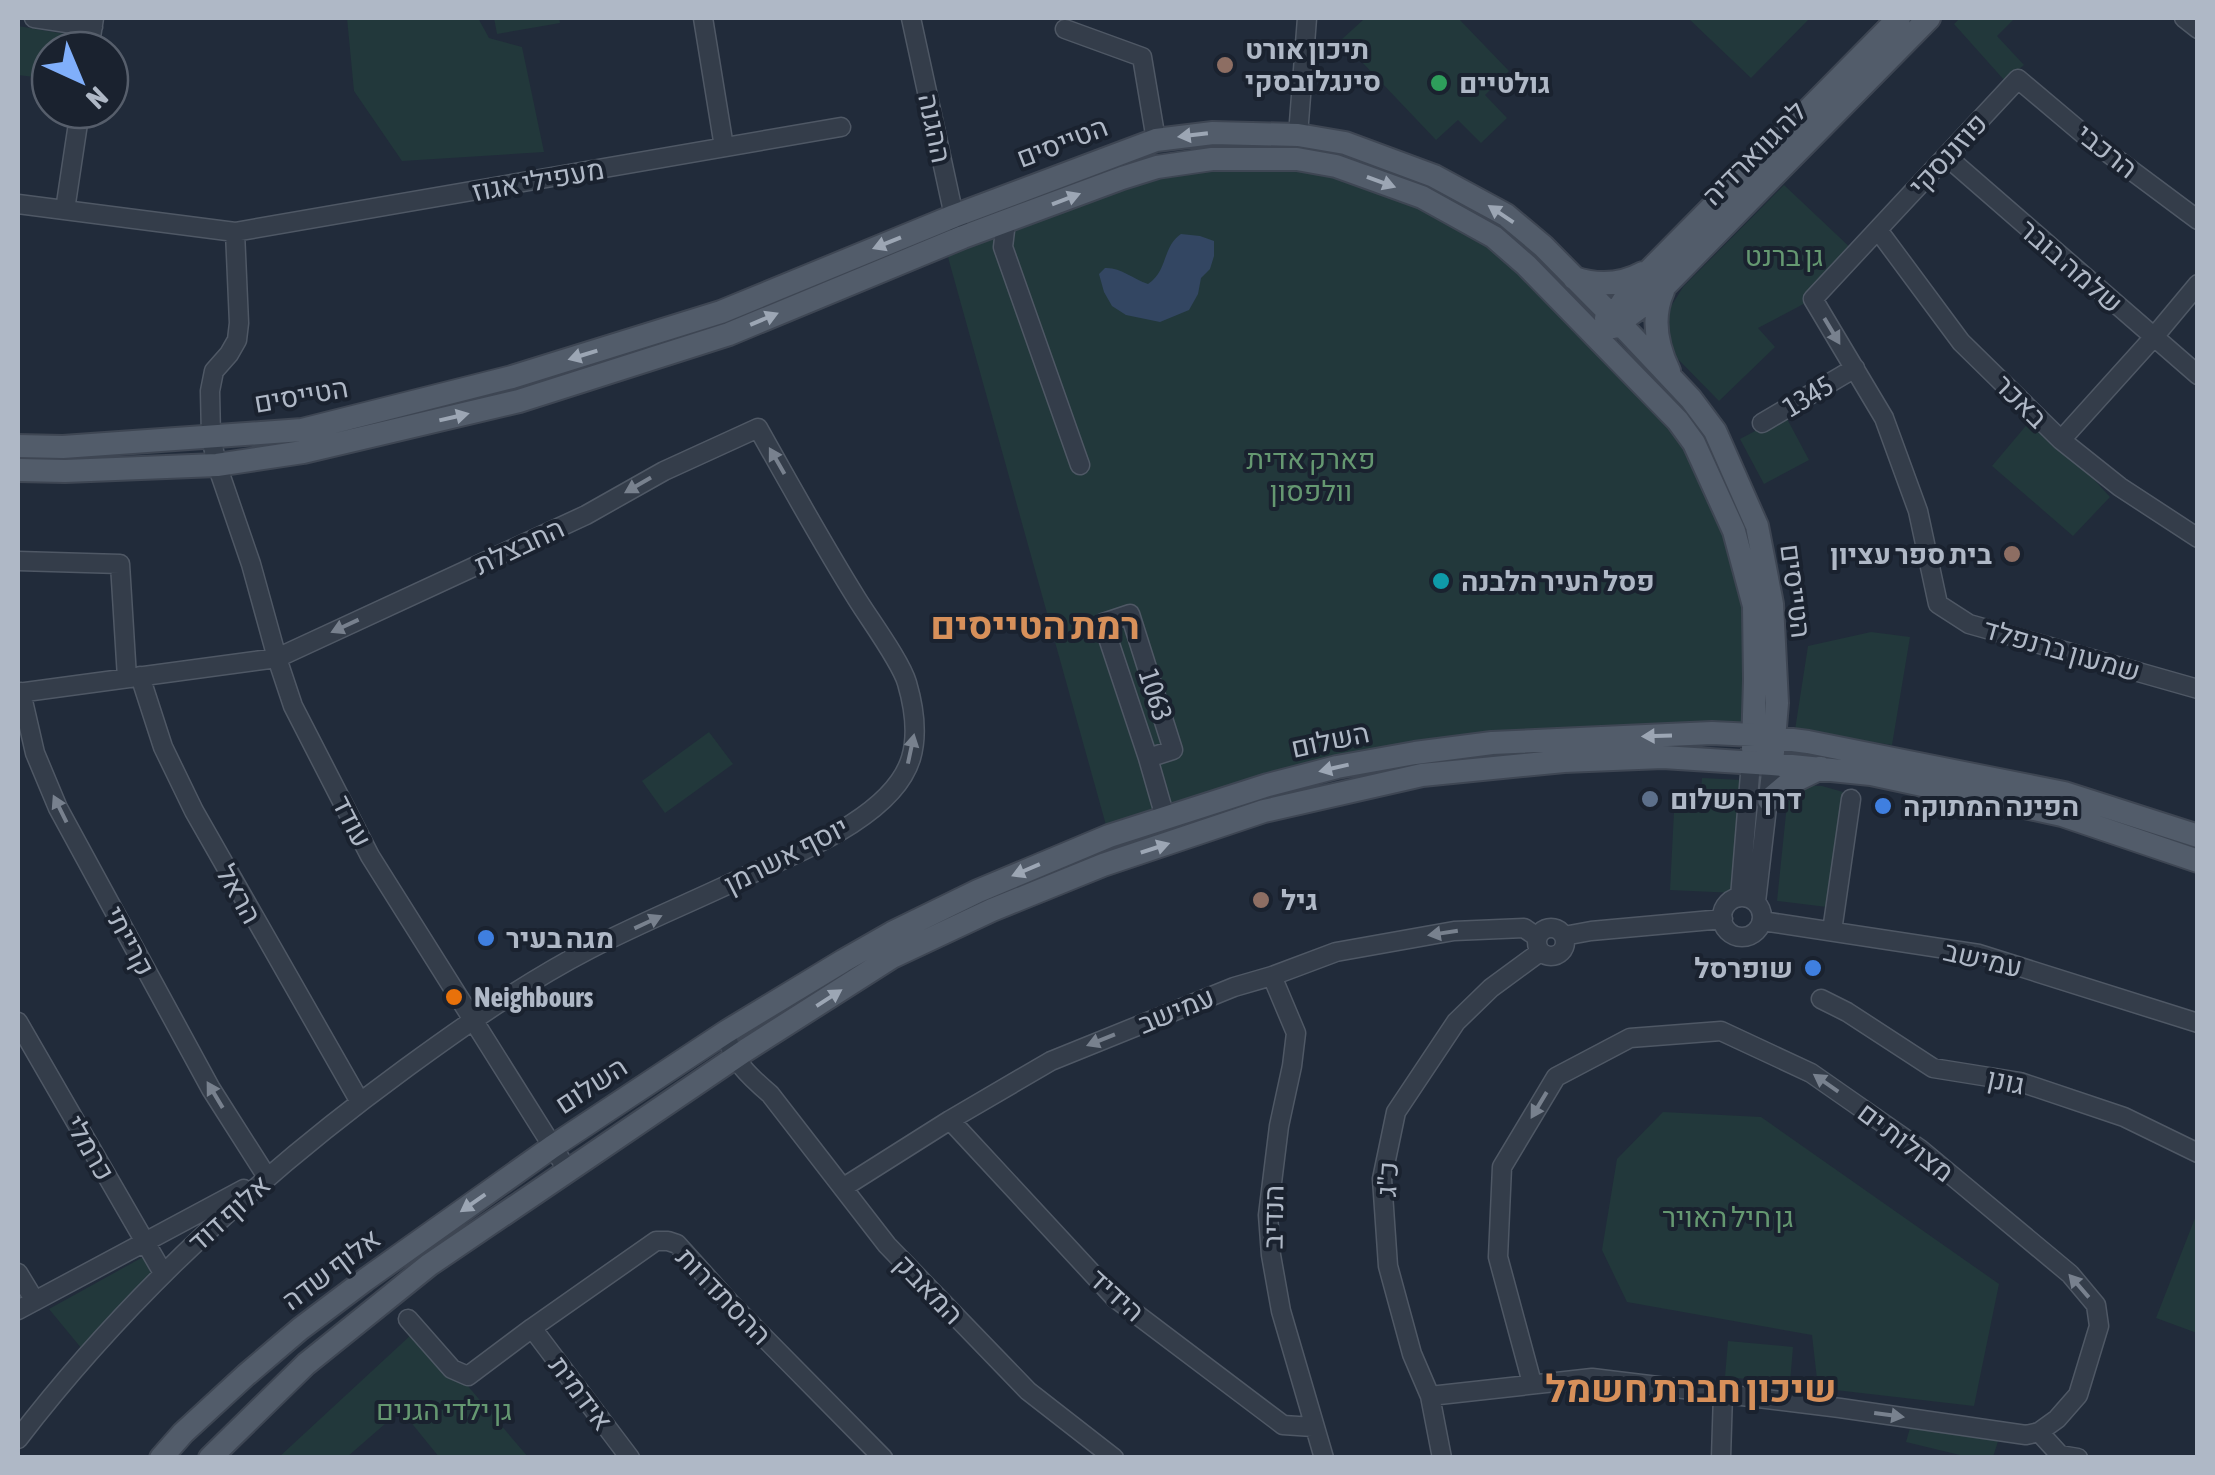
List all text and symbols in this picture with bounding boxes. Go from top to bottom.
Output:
north arrow [30,30,130,130]
place label: תיכון אורט סינגלובסקי [1245,33,1381,97]
marker: תיכון אורט סינגלובסקי [1214,54,1236,76]
place label: גולטיים [1459,67,1551,99]
marker: גולטיים [1428,72,1450,94]
text: N [80,81,114,115]
street label: ההגנה [912,90,958,166]
street label: לה גווארדיה [1696,95,1812,211]
street label: פוזננסקי [1902,107,1994,201]
street label: הטייסים [1012,110,1112,174]
street label: הרכבי [2070,117,2144,185]
one-way arrow [1177,127,1208,143]
street label: מעפילי אגוז [469,153,607,207]
one-way arrow [1366,175,1396,190]
one-way arrow [1051,191,1081,206]
one-way arrow [1488,205,1515,224]
street label: שלמה בובר [2013,213,2129,319]
one-way arrow [873,235,902,251]
park label: גן ברנט [1745,240,1823,272]
one-way arrow [749,311,779,327]
one-way arrow [1823,317,1840,345]
one-way arrow [567,348,597,363]
street label: באכר [1988,368,2054,434]
street label: 1345 [1777,369,1839,423]
street label: הטייסים [252,371,350,419]
one-way arrow [439,409,470,424]
park label: פארק אדית וולפסון [1247,443,1376,507]
one-way arrow [768,447,786,475]
one-way arrow [624,476,652,494]
street label: החבצלת [469,511,569,581]
place label: בית ספר עציון [1830,538,1992,570]
street label: הטייסים [1774,542,1818,640]
marker: בית ספר עציון [2001,543,2023,565]
place label: פסל העיר הלבנה [1461,565,1655,597]
marker: פסל העיר הלבנה [1430,570,1452,592]
district label: רמת הטייסים [930,604,1140,647]
street label: שמעון ברנפלד [1980,612,2144,688]
one-way arrow [330,618,360,634]
street label: 1063 [1133,665,1179,725]
street label: השלום [1288,716,1372,764]
one-way arrow [1640,728,1672,744]
one-way arrow [903,733,919,764]
one-way arrow [1318,761,1349,777]
place label: דרך השלום [1670,783,1802,815]
marker: דרך השלום [1639,788,1661,810]
street label: עודד [326,790,378,852]
place label: הפינה המתוקה [1903,790,2079,822]
one-way arrow [52,795,69,824]
marker: הפינה המתוקה [1872,795,1894,817]
street label: יוסף אשרמן [719,810,853,900]
one-way arrow [1140,840,1170,855]
street label: הראל [210,859,268,929]
one-way arrow [1011,863,1041,879]
place label: גיל [1281,884,1318,916]
marker: גיל [1250,889,1272,911]
street label: קרייתי [99,901,161,981]
one-way arrow [633,914,663,930]
place label: מגה בעיר [506,922,614,954]
one-way arrow [1427,926,1458,942]
marker: מגה בעיר [475,927,497,949]
street label: עמישב [1941,934,2025,984]
place label: שופרסל [1694,952,1793,984]
marker: שופרסל [1802,957,1824,979]
street label: עמישב [1133,980,1219,1040]
place label: Neighbours [474,981,594,1013]
marker: Neighbours [443,986,465,1008]
one-way arrow [815,990,842,1008]
one-way arrow [1086,1033,1116,1049]
street label: השלום [549,1050,633,1120]
street label: גונן [1984,1061,2028,1101]
one-way arrow [1812,1074,1839,1093]
one-way arrow [207,1081,224,1109]
one-way arrow [1531,1091,1548,1119]
street label: מצולות ים [1852,1096,1960,1188]
street label: כרמלי [59,1110,121,1186]
street label: כ"ג [1370,1160,1404,1198]
street label: אלוף דוד [182,1168,276,1258]
street label: הנדיב [1256,1185,1290,1249]
one-way arrow [459,1193,486,1212]
park label: גן חיל האויר [1662,1201,1794,1233]
street label: אלוף שדה [276,1222,386,1316]
street label: ההסתדרות [670,1241,778,1351]
street label: המאבק [888,1248,970,1330]
street label: הידיד [1083,1262,1151,1328]
one-way arrow [2069,1273,2091,1298]
street label: אידמית [543,1350,619,1436]
district label: שיכון חברת חשמל [1545,1367,1837,1410]
park label: גן ילדי הגנים [376,1394,512,1426]
one-way arrow [1873,1407,1905,1423]

